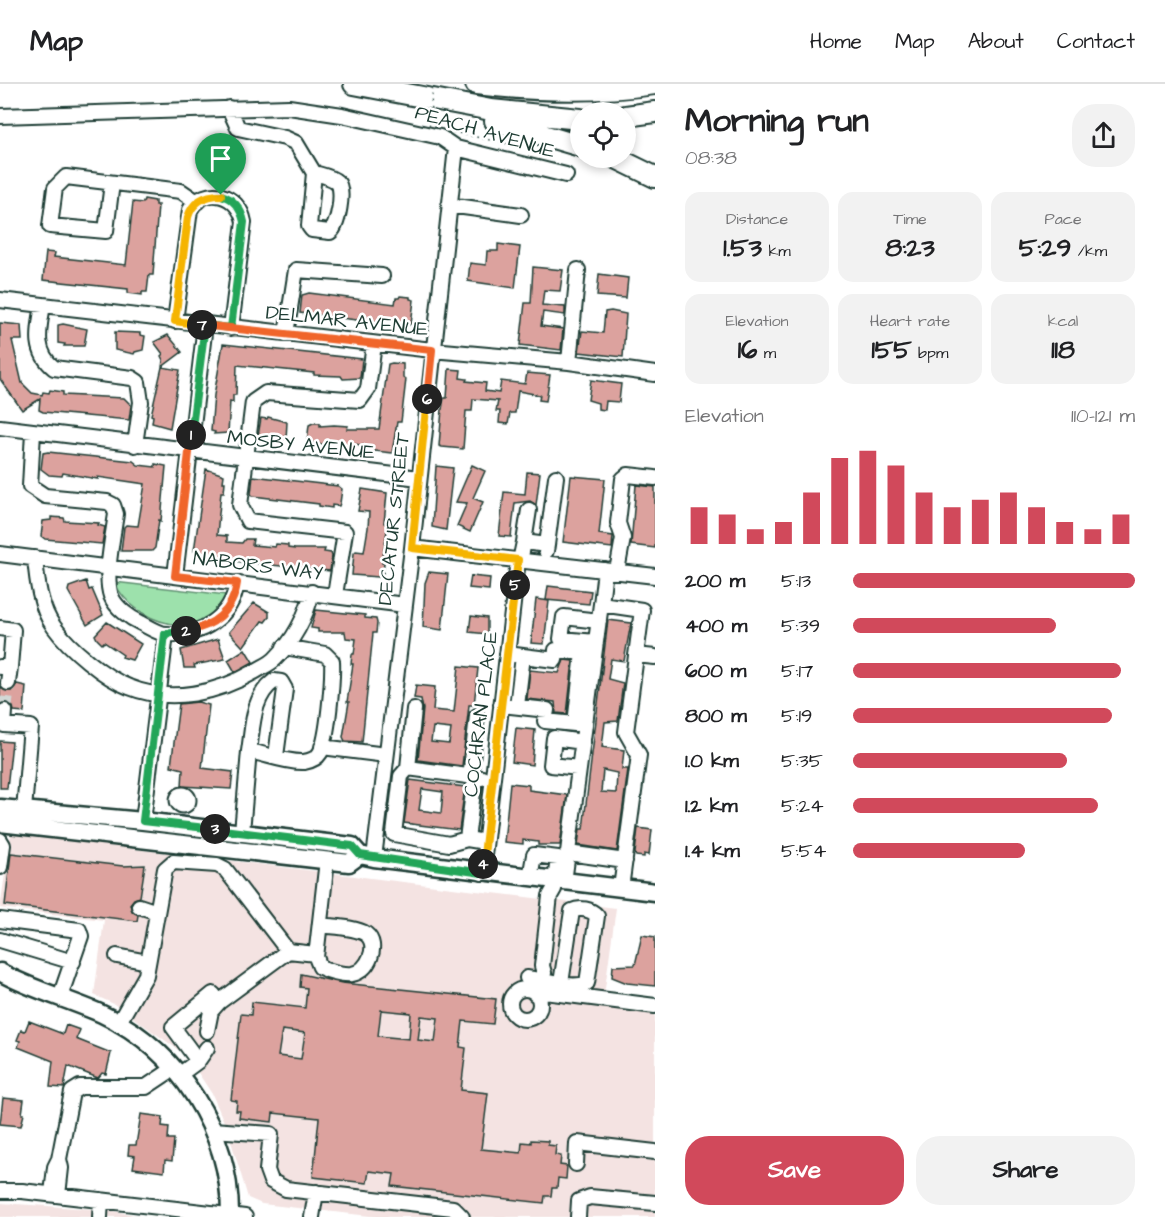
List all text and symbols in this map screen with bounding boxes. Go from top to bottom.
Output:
text: Map [30,22,83,61]
text: Home [810,27,862,56]
text: Map [895,27,935,56]
text: About [968,27,1024,56]
text: Contact [1057,27,1135,56]
text: Morning run [685,98,869,144]
street label: PEACH AVENUE [412,99,558,165]
map controls [570,102,636,168]
button: locate [570,102,636,168]
button: share [1072,104,1135,167]
pin [195,133,246,195]
icon: arrive [204,142,237,175]
text: 08:38 [685,144,737,172]
text: Distance [726,208,788,230]
text: Time [893,208,927,230]
text: Pace [1044,208,1082,230]
text: 1.53 [723,230,762,266]
text: 8:23 [885,230,935,266]
text: 5:29 [1019,230,1071,266]
text: km [762,240,791,262]
text: /km [1071,240,1107,262]
street label: DELMAR AVENUE [264,299,430,343]
pin: 7 [187,310,217,340]
text: Elevation [726,310,788,332]
text: Heart rate [870,310,950,332]
text: kcal [1048,310,1078,332]
text: 7 [197,314,207,336]
text: 16 [738,332,757,368]
text: 155 [872,332,912,368]
text: 118 [1051,332,1075,368]
text: m [757,342,776,364]
text: bpm [912,342,948,364]
pin: 6 [412,384,442,414]
text: 6 [422,388,432,410]
text: Elevation [685,402,764,430]
text: 110–121 m [1071,402,1135,430]
pin: 1 [176,420,206,450]
street label: MOSBY AVENUE [226,423,376,467]
text: 1 [190,424,192,446]
street label: DECATUR STREET [371,431,417,607]
street label: NABORS WAY [192,544,325,588]
text: 200 m [685,567,745,595]
text: 5:13 [781,567,811,595]
pin: 5 [500,570,530,600]
text: 5 [509,574,521,596]
text: 400 m [685,612,747,640]
text: 5:39 [781,612,820,640]
pin: 2 [171,616,201,646]
text: 2 [181,620,191,642]
street label: COCHRAN PLACE [457,629,505,799]
text: 600 m [685,657,746,685]
text: 5:17 [781,657,813,685]
text: 800 m [685,702,747,730]
text: 5:19 [781,702,812,730]
text: 1.0 km [685,747,739,775]
text: 5:35 [781,747,823,775]
text: 1.2 km [685,792,738,820]
text: 5:24 [781,792,824,820]
pin: 3 [200,814,230,844]
text: 3 [211,818,219,840]
text: 1.4 km [685,837,740,865]
text: 5:54 [781,837,826,865]
pin: 4 [468,849,498,879]
text: 4 [478,853,488,875]
button: Save [685,1136,904,1205]
button: Share [916,1136,1135,1205]

